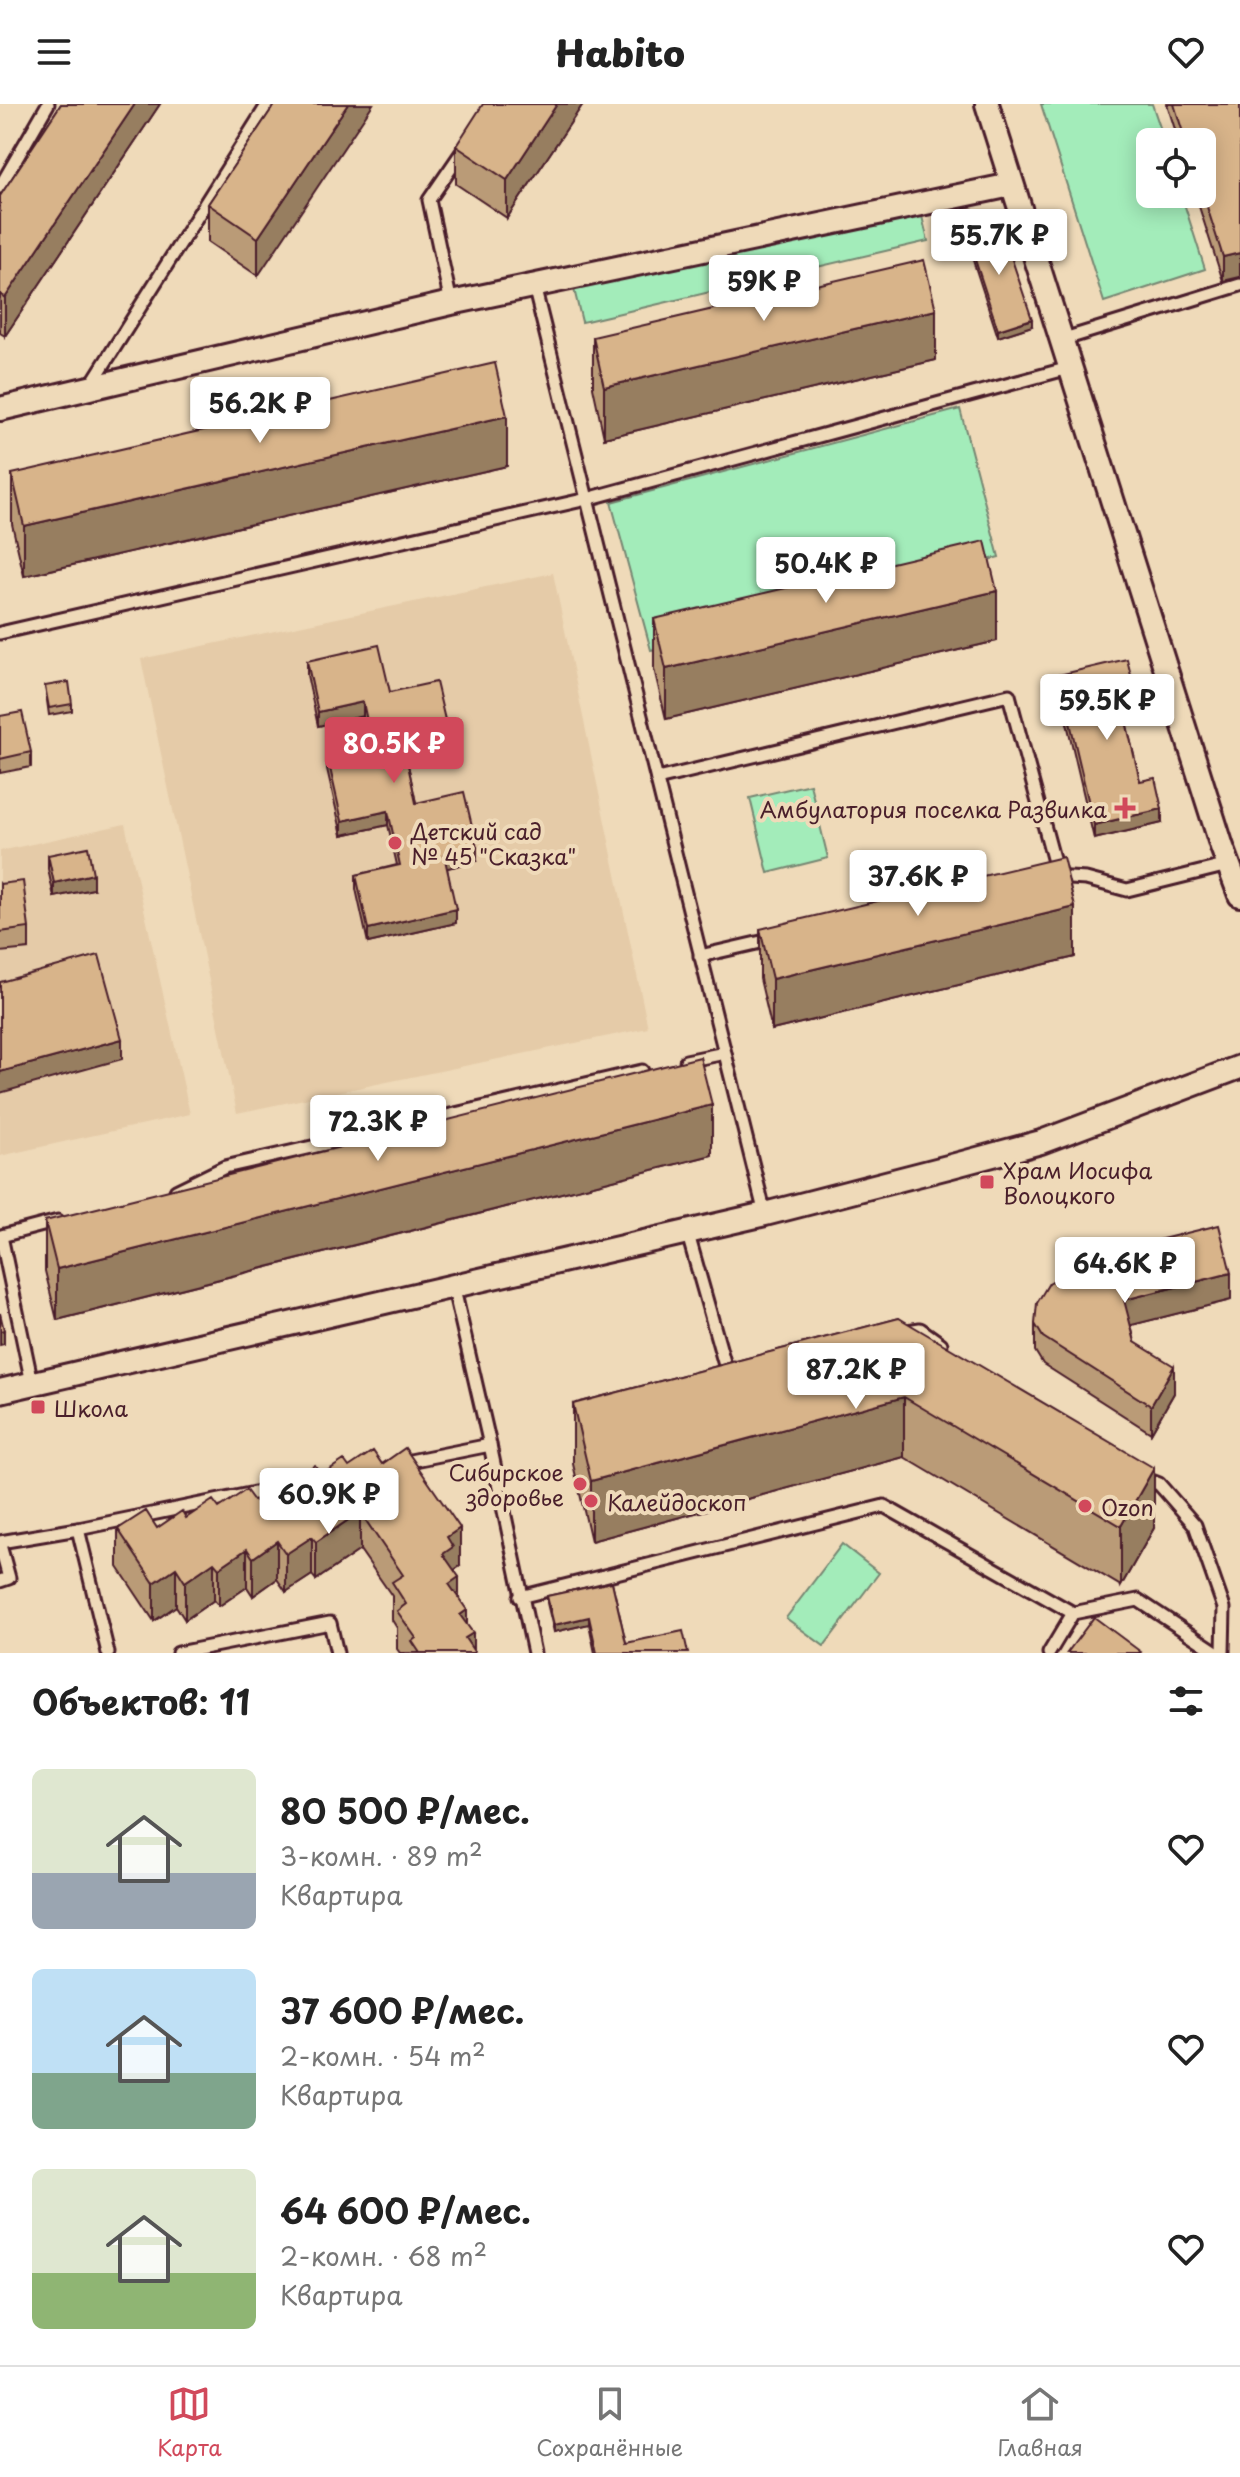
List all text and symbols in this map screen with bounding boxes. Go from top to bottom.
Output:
text: Habito [555,25,685,79]
icon: menu [32,30,76,74]
icon: heart [1164,30,1208,74]
map controls [1136,128,1216,208]
button: locate [1136,128,1216,208]
pin: 55.7K ₽ [925,209,1073,277]
text: 55.7K ₽ [949,215,1049,254]
pin: 59K ₽ [708,255,820,323]
text: 59K ₽ [727,261,801,300]
pin: 56.2K ₽ [186,377,334,445]
text: 56.2K ₽ [208,383,312,422]
pin: 50.4K ₽ [752,537,900,605]
text: 50.4K ₽ [774,543,878,582]
pin: 59.5K ₽ [1033,674,1181,742]
text: 59.5K ₽ [1058,680,1156,719]
pin: 80.5K ₽ [320,717,468,785]
text: 80.5K ₽ [343,723,445,762]
place label: Амбулатория поселка Развилка [760,792,1107,825]
marker: Амбулатория поселка Развилка [1114,797,1136,819]
place label: Детский сад № 45 "Сказка" [410,814,576,872]
marker: Детский сад № 45 "Сказка" [386,834,404,852]
pin: 37.6K ₽ [844,850,992,918]
text: 37.6K ₽ [868,856,968,895]
pin: 72.3K ₽ [304,1095,452,1163]
text: 72.3K ₽ [328,1101,428,1140]
place label: Храм Иосифа Волоцкого [1003,1153,1153,1211]
marker: Храм Иосифа Волоцкого [978,1173,996,1191]
pin: 64.6K ₽ [1051,1237,1199,1305]
text: 64.6K ₽ [1073,1243,1177,1282]
pin: 87.2K ₽ [782,1343,930,1411]
text: 87.2K ₽ [806,1349,906,1388]
place label: Школа [54,1391,128,1424]
marker: Школа [29,1398,47,1416]
place label: Сибирское здоровье [448,1455,564,1513]
pin: 60.9K ₽ [255,1468,403,1536]
text: 60.9K ₽ [278,1474,380,1513]
marker: Сибирское здоровье [571,1475,589,1493]
place label: Калейдоскоп [607,1485,747,1518]
place label: Ozon [1101,1490,1154,1523]
marker: Калейдоскоп [582,1492,600,1510]
marker: Ozon [1076,1497,1094,1515]
text: Объектов: 11 [32,1675,250,1727]
icon: filters [1164,1679,1208,1723]
text: 80 500 ₽/мес. [280,1784,530,1836]
icon: home [96,1801,192,1897]
icon: heart [1164,1827,1208,1871]
text: 3-комн. · 89 m² [280,1836,483,1875]
text: Квартира [280,1875,403,1914]
text: 37 600 ₽/мес. [280,1984,524,2036]
icon: home [96,2001,192,2097]
icon: heart [1164,2027,1208,2071]
text: 2-комн. · 54 m² [280,2036,486,2075]
text: Квартира [280,2075,403,2114]
text: 64 600 ₽/мес. [280,2184,531,2236]
icon: home [96,2201,192,2297]
icon: heart [1164,2227,1208,2271]
text: 2-комн. · 68 m² [280,2236,487,2275]
text: Квартира [280,2275,403,2314]
tab: Карта [157,2382,222,2463]
tab: Сохранённые [536,2382,683,2463]
tab: Главная [998,2382,1083,2463]

